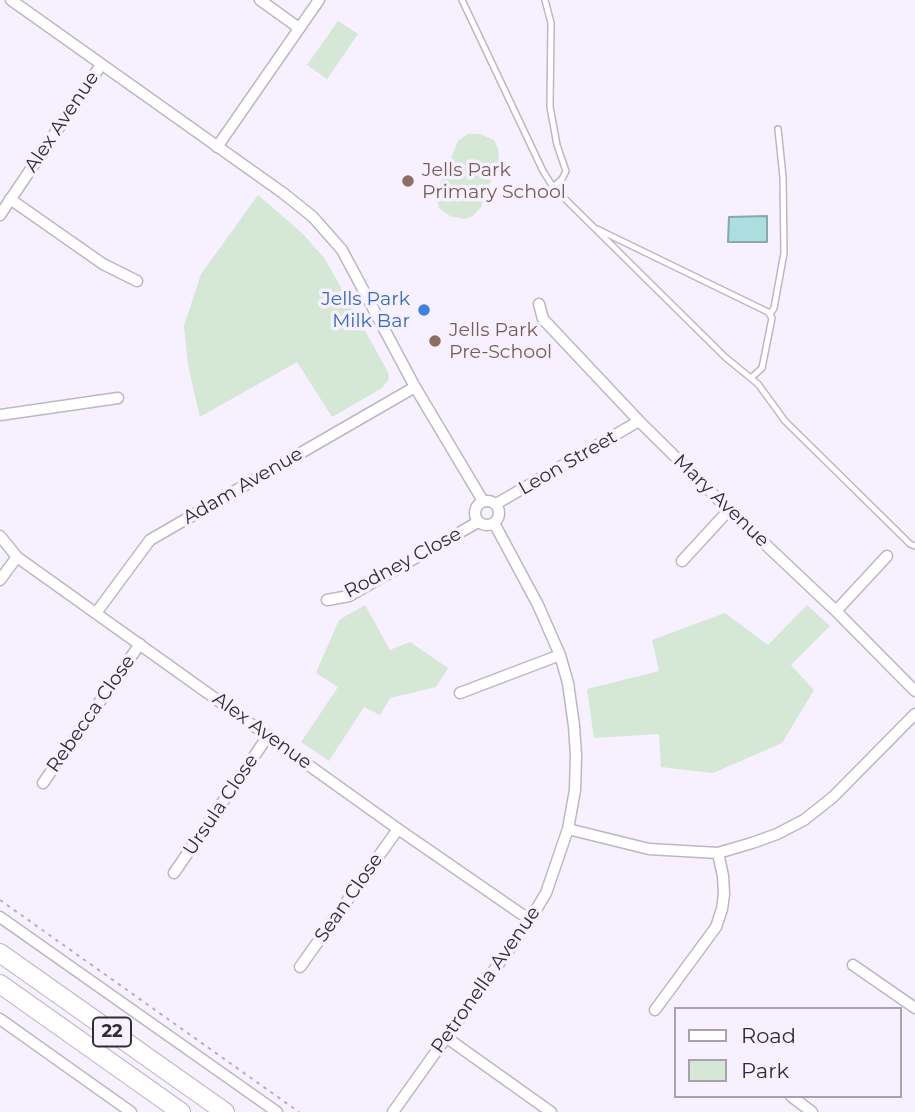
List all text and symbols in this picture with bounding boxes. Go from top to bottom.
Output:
street label: Alex Avenue [20,67,104,177]
place label: Jells Park Primary School [422,159,566,203]
marker: Jells Park Primary School [400,173,416,189]
place label: Jells Park Milk Bar [321,288,410,332]
marker: Jells Park Milk Bar [416,302,432,318]
place label: Jells Park Pre-School [449,319,552,363]
marker: Jells Park Pre-School [427,333,443,349]
street label: Leon Street [515,426,621,500]
street label: Adam Avenue [179,443,307,529]
street label: Mary Avenue [669,450,773,552]
street label: Rodney Close [341,523,465,603]
street label: Rebecca Close [42,651,140,777]
street label: Alex Avenue [208,687,316,775]
street label: Ursula Close [179,750,263,860]
street label: Sean Close [310,849,388,947]
street label: Petronella Avenue [427,902,545,1058]
legend [674,1007,901,1098]
road number: 22 [93,1017,131,1046]
text: Road [741,1023,796,1048]
text: Park [741,1058,789,1083]

